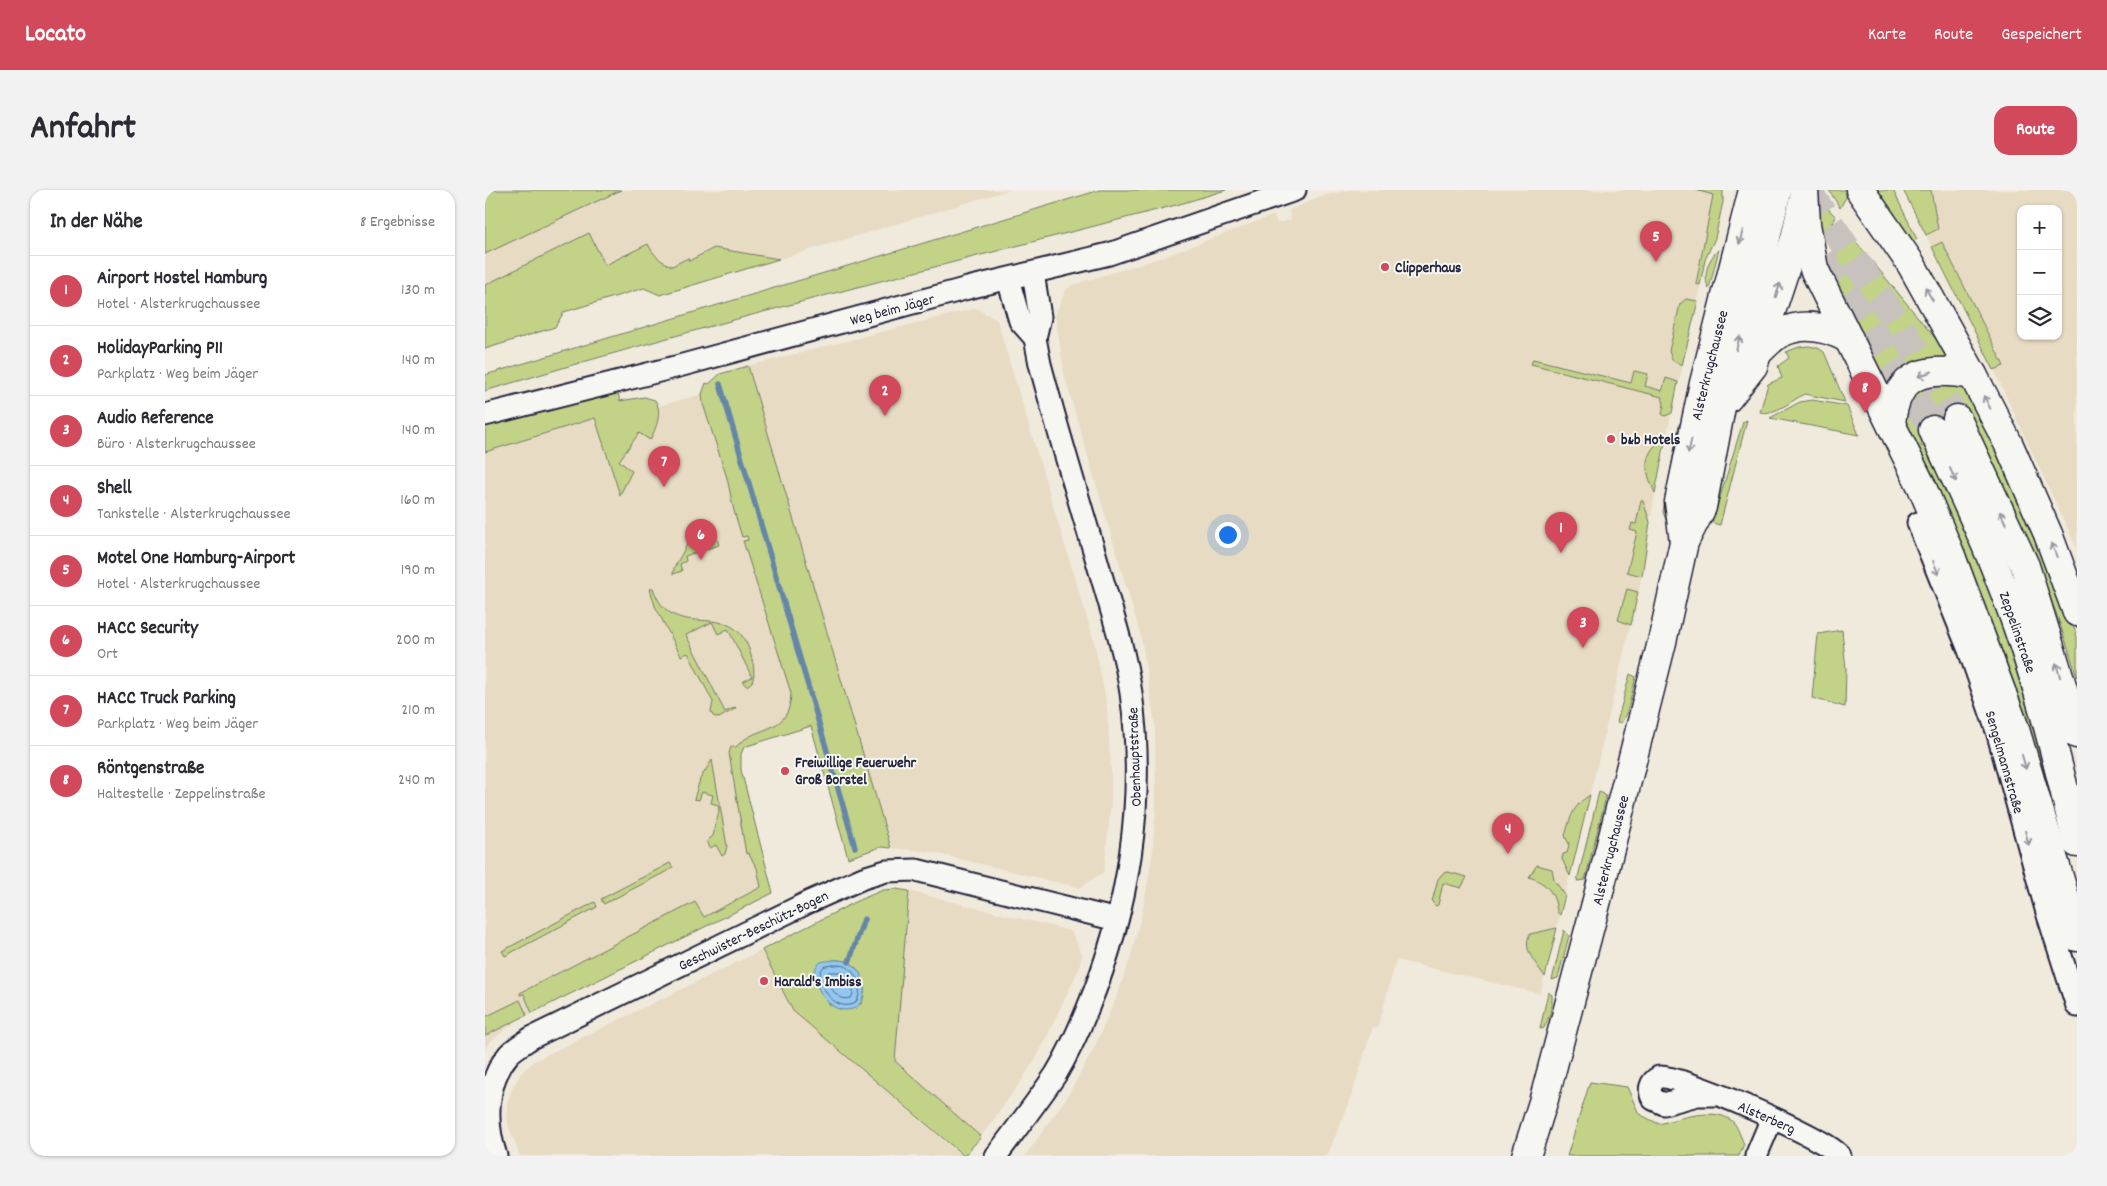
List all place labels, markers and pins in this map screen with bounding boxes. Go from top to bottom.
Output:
pin: 5 [1640,221,1672,262]
place label: Clipperhaus [1395,258,1461,280]
marker: Clipperhaus [1379,261,1391,273]
pin: 8 [1849,372,1881,413]
pin: 2 [869,375,901,416]
place label: b&b Hotels [1621,430,1680,452]
marker: b&b Hotels [1605,433,1617,445]
pin: 7 [648,446,680,487]
pin: 1 [1545,512,1577,553]
pin: 6 [685,519,717,560]
pin: 3 [1567,607,1599,648]
place label: Freiwillige Feuerwehr Groß Borstel [795,753,917,792]
marker: Freiwillige Feuerwehr Groß Borstel [779,765,791,777]
pin: 4 [1492,813,1524,854]
place label: Harald's Imbiss [774,972,861,994]
marker: Harald's Imbiss [758,975,770,987]

